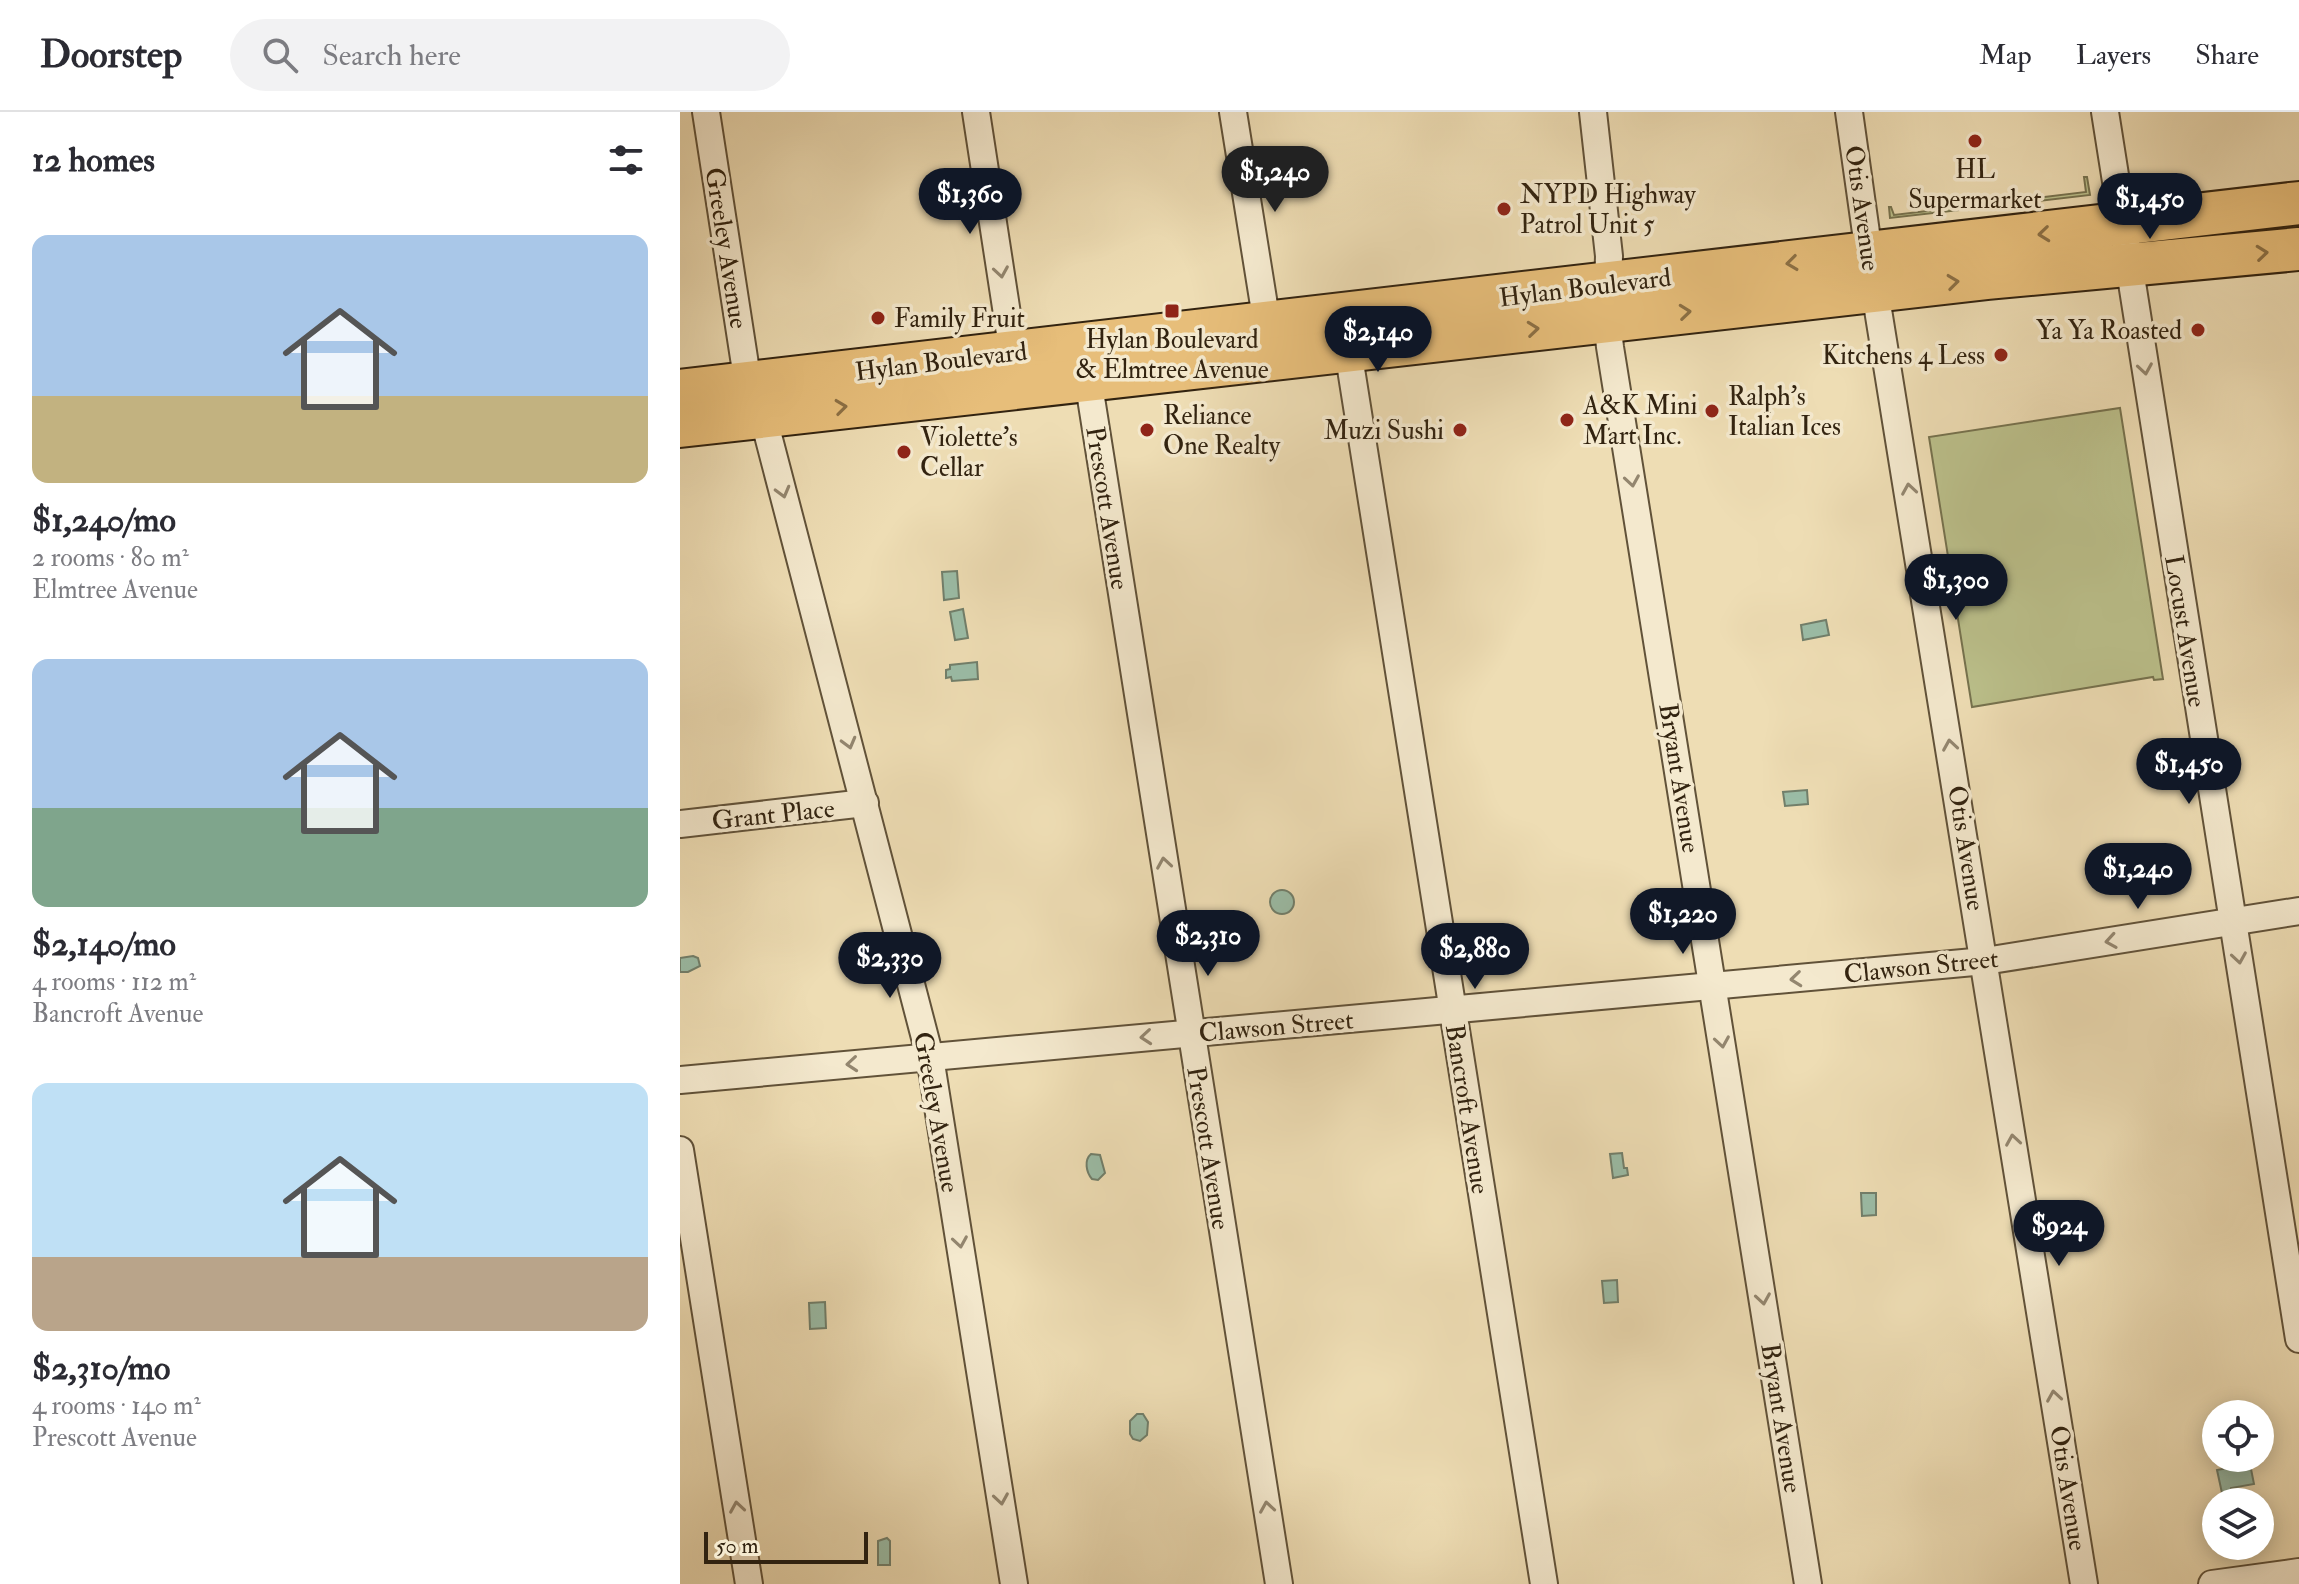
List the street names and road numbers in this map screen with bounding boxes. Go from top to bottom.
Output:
street label: Otis Avenue [1837,143,1887,273]
street label: Greeley Avenue [697,165,755,331]
street label: Hylan Boulevard [1497,262,1673,314]
street label: Hylan Boulevard [853,336,1029,388]
street label: Prescott Avenue [1078,424,1136,592]
street label: Locust Avenue [2157,553,2213,710]
street label: Bryant Avenue [1651,701,1707,855]
street label: Otis Avenue [1940,783,1992,913]
street label: Grant Place [710,793,836,837]
street label: Clawson Street [1842,943,2000,991]
street label: Clawson Street [1197,1004,1355,1050]
street label: Bancroft Avenue [1438,1022,1496,1196]
street label: Greeley Avenue [906,1029,966,1195]
street label: Prescott Avenue [1179,1064,1237,1232]
street label: Bryant Avenue [1753,1341,1809,1495]
street label: Otis Avenue [2042,1423,2094,1553]

